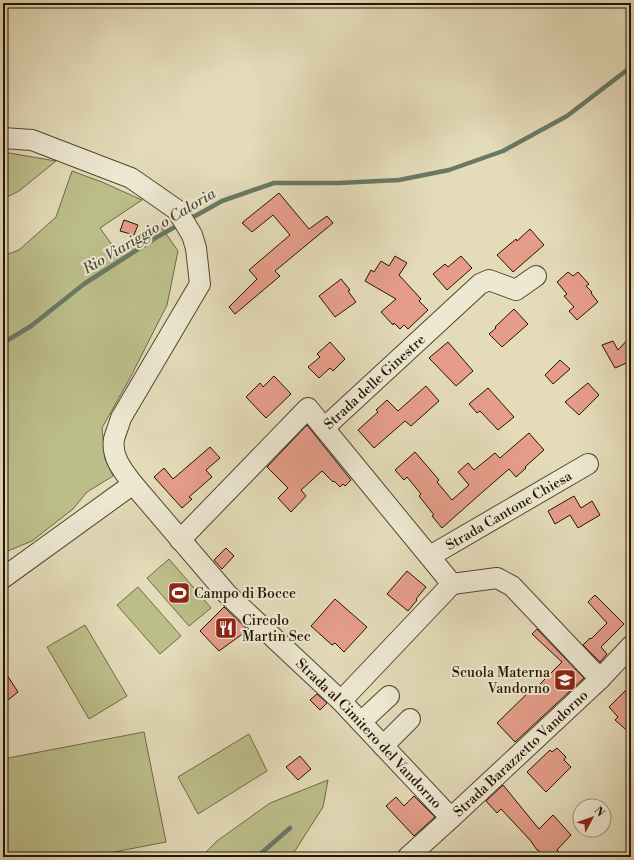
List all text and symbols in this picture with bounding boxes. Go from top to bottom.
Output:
water label: Rio Viariggio o Caloria [78,184,220,279]
street label: Strada delle Ginestre [320,331,430,434]
street label: Strada Cantone Chiesa [443,467,576,555]
sports icon: Campo di Bocce [166,580,192,606]
place label: Campo di Bocce [194,585,296,603]
place label: Circolo Martin Sec [242,612,311,646]
restaurant icon: Circolo Martin Sec [213,615,239,641]
street label: Strada al Cimitero del Vandorno [292,655,446,813]
place label: Scuola Materna Vandorno [452,664,551,698]
school or university icon: Scuola Materna Vandorno [552,667,578,693]
street label: Strada Barazzetto Vandorno [450,687,592,821]
north arrow [572,798,612,838]
text: N [591,804,607,820]

